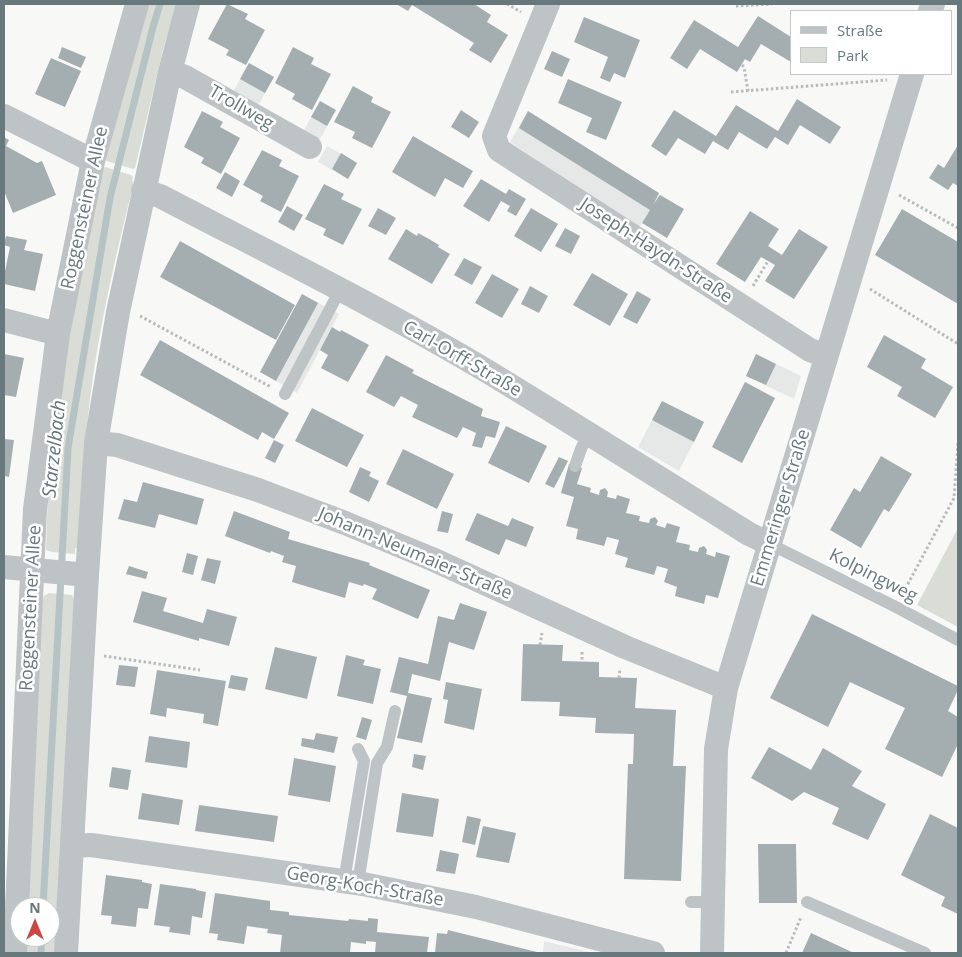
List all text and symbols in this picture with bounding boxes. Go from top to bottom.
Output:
legend [790,10,952,75]
text: Straße [837,20,883,40]
text: Park [837,45,868,65]
street label: Trollweg [205,81,277,135]
street label: Roggensteiner Allee [57,125,113,291]
street label: Joseph-Haydn-Straße [576,194,736,308]
street label: Carl-Orff-Straße [399,316,525,402]
water label: Starzelbach [39,399,71,499]
street label: Emmeringer Straße [747,427,815,589]
street label: Johann-Neumaier-Straße [315,503,515,605]
street label: Roggensteiner Allee [16,524,46,692]
street label: Kolpingweg [825,544,921,608]
street label: Georg-Koch-Straße [285,863,445,911]
north arrow [10,897,60,947]
text: N [29,898,41,917]

